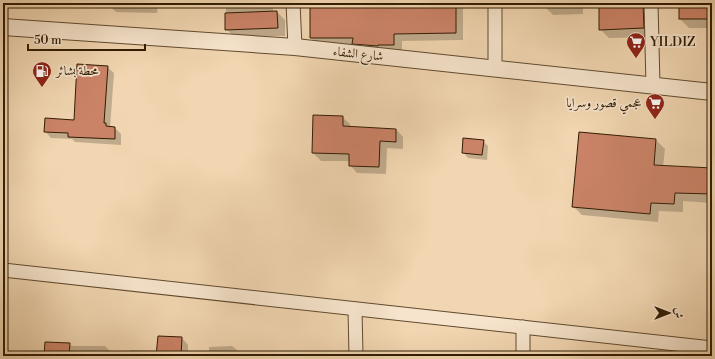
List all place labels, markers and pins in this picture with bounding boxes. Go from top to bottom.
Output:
supermarket icon: YILDIZ [625,31,647,59]
place label: YILDIZ [649,34,696,50]
fuel station icon: محطة بشائر [31,60,53,88]
place label: محطة بشائر [54,63,99,79]
supermarket icon: عجمي قصور وسرايا [644,92,666,120]
place label: عجمي قصور وسرايا [566,95,641,115]

